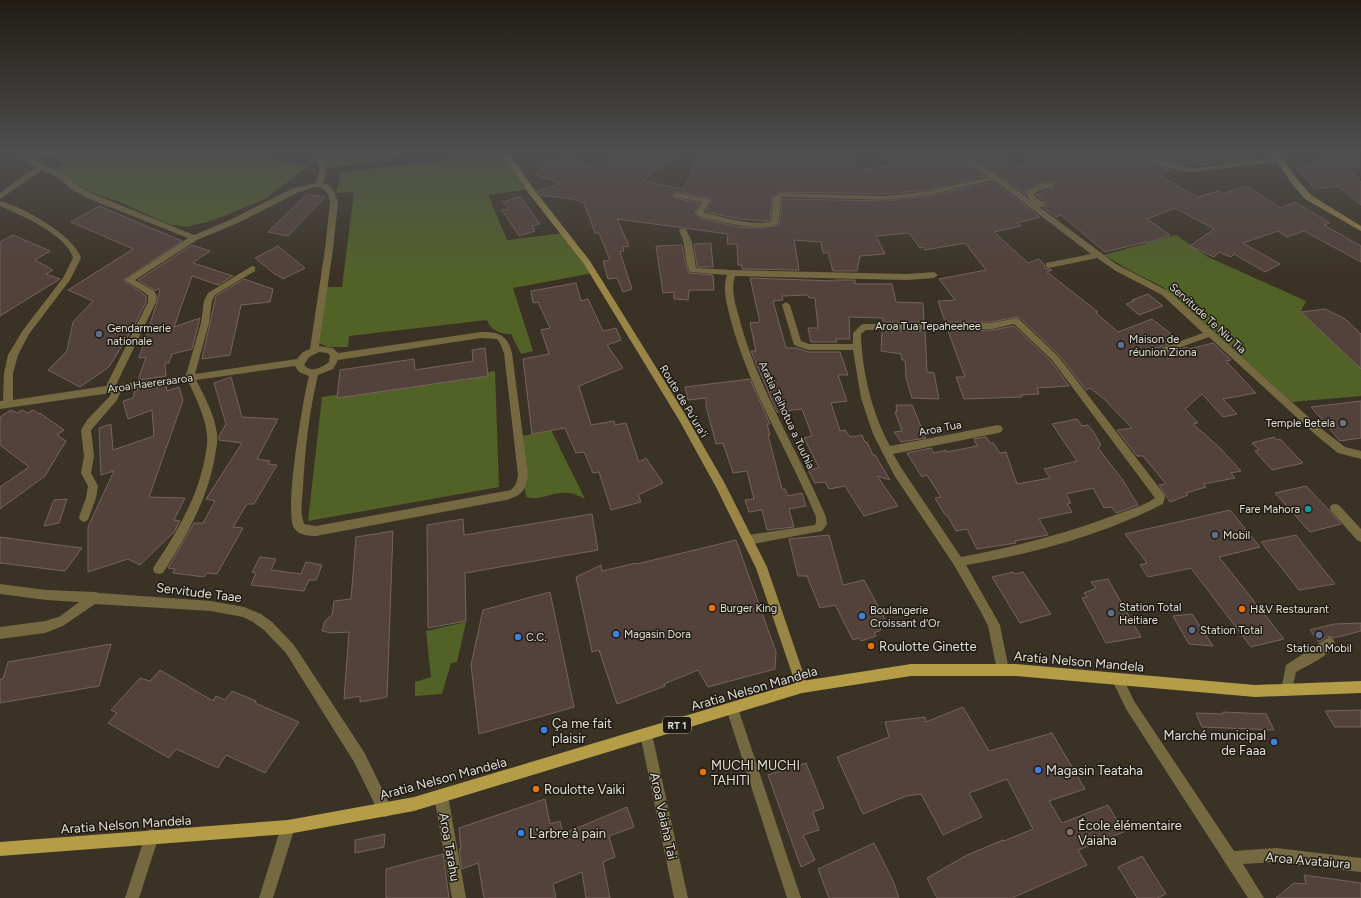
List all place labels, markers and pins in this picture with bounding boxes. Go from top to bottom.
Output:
place label: Gendarmerie nationale [107,322,171,348]
marker: Gendarmerie nationale [94,329,104,339]
place label: Maison de réunion Ziona [1129,333,1197,359]
marker: Maison de réunion Ziona [1116,340,1126,350]
place label: Temple Betela [1266,417,1335,430]
marker: Temple Betela [1338,418,1348,428]
place label: Fare Mahora [1239,503,1300,516]
marker: Fare Mahora [1303,504,1313,514]
place label: Mobil [1223,529,1250,542]
marker: Mobil [1210,530,1220,540]
place label: Station Total Heitiare [1119,601,1181,627]
place label: Burger King [720,602,777,615]
marker: Burger King [707,603,717,613]
place label: H&V Restaurant [1250,603,1329,616]
place label: Boulangerie Croissant d'Or [870,604,941,630]
marker: H&V Restaurant [1237,604,1247,614]
marker: Station Total Heitiare [1106,608,1116,618]
marker: Boulangerie Croissant d'Or [857,611,867,621]
place label: Station Total [1200,624,1262,637]
marker: Station Total [1187,625,1197,635]
place label: Magasin Dora [624,628,691,641]
marker: Magasin Dora [611,629,621,639]
marker: Station Mobil [1314,630,1324,640]
place label: C.C. [526,631,546,644]
marker: C.C. [513,632,523,642]
place label: Roulotte Ginette [879,639,977,654]
marker: Roulotte Ginette [866,641,876,651]
place label: Station Mobil [1286,642,1352,655]
place label: Ça me fait plaisir [552,716,612,746]
marker: Ça me fait plaisir [539,725,549,735]
place label: Marché municipal de Faaa [1164,728,1266,758]
marker: Marché municipal de Faaa [1269,737,1279,747]
place label: MUCHI MUCHI TAHITI [711,758,800,788]
place label: Magasin Teataha [1046,763,1143,778]
marker: Magasin Teataha [1033,765,1043,775]
marker: MUCHI MUCHI TAHITI [698,767,708,777]
place label: Roulotte Vaiki [544,782,625,797]
marker: Roulotte Vaiki [531,784,541,794]
place label: École élémentaire Vaiaha [1078,818,1182,848]
place label: L'arbre à pain [529,826,606,841]
marker: École élémentaire Vaiaha [1065,827,1075,837]
marker: L'arbre à pain [516,828,526,838]

